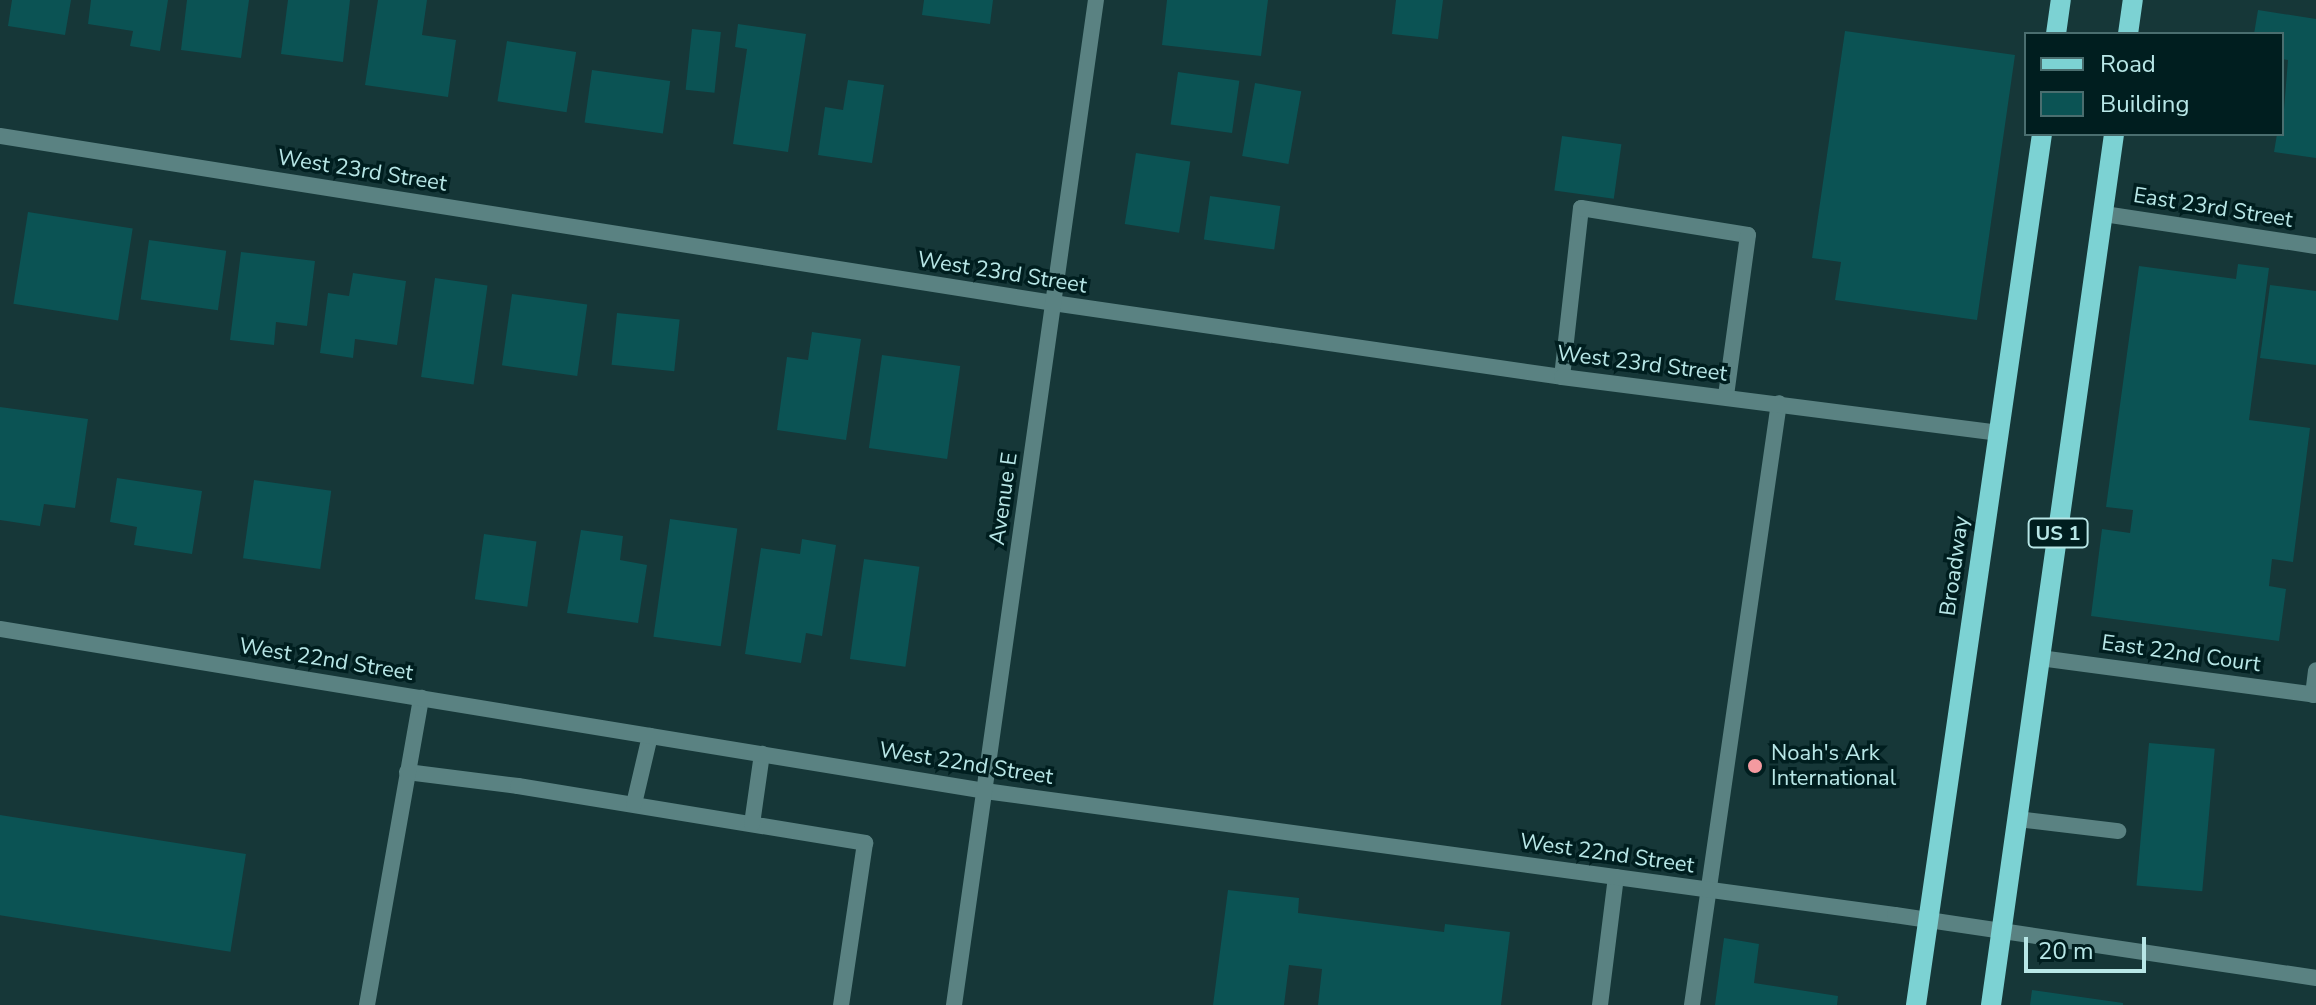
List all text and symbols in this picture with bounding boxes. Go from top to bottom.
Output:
legend [2024,32,2284,136]
text: Road [2100,48,2156,80]
text: Building [2100,88,2190,120]
street label: West 23rd Street [275,145,449,197]
street label: East 23rd Street [2132,182,2294,234]
street label: West 23rd Street [915,247,1089,299]
street label: West 23rd Street [1555,340,1729,388]
street label: Avenue E [984,451,1024,547]
street label: Broadway [1935,514,1975,618]
road number: US 1 [2026,517,2090,549]
street label: East 22nd Court [2100,630,2262,678]
street label: West 22nd Street [237,633,415,687]
street label: West 22nd Street [877,737,1055,791]
place label: Noah's Ark International [1771,740,1896,792]
marker: Noah's Ark International [1746,757,1764,775]
street label: West 22nd Street [1518,829,1696,879]
scale bar [2028,921,2150,971]
text: 20 m [2038,935,2094,967]

